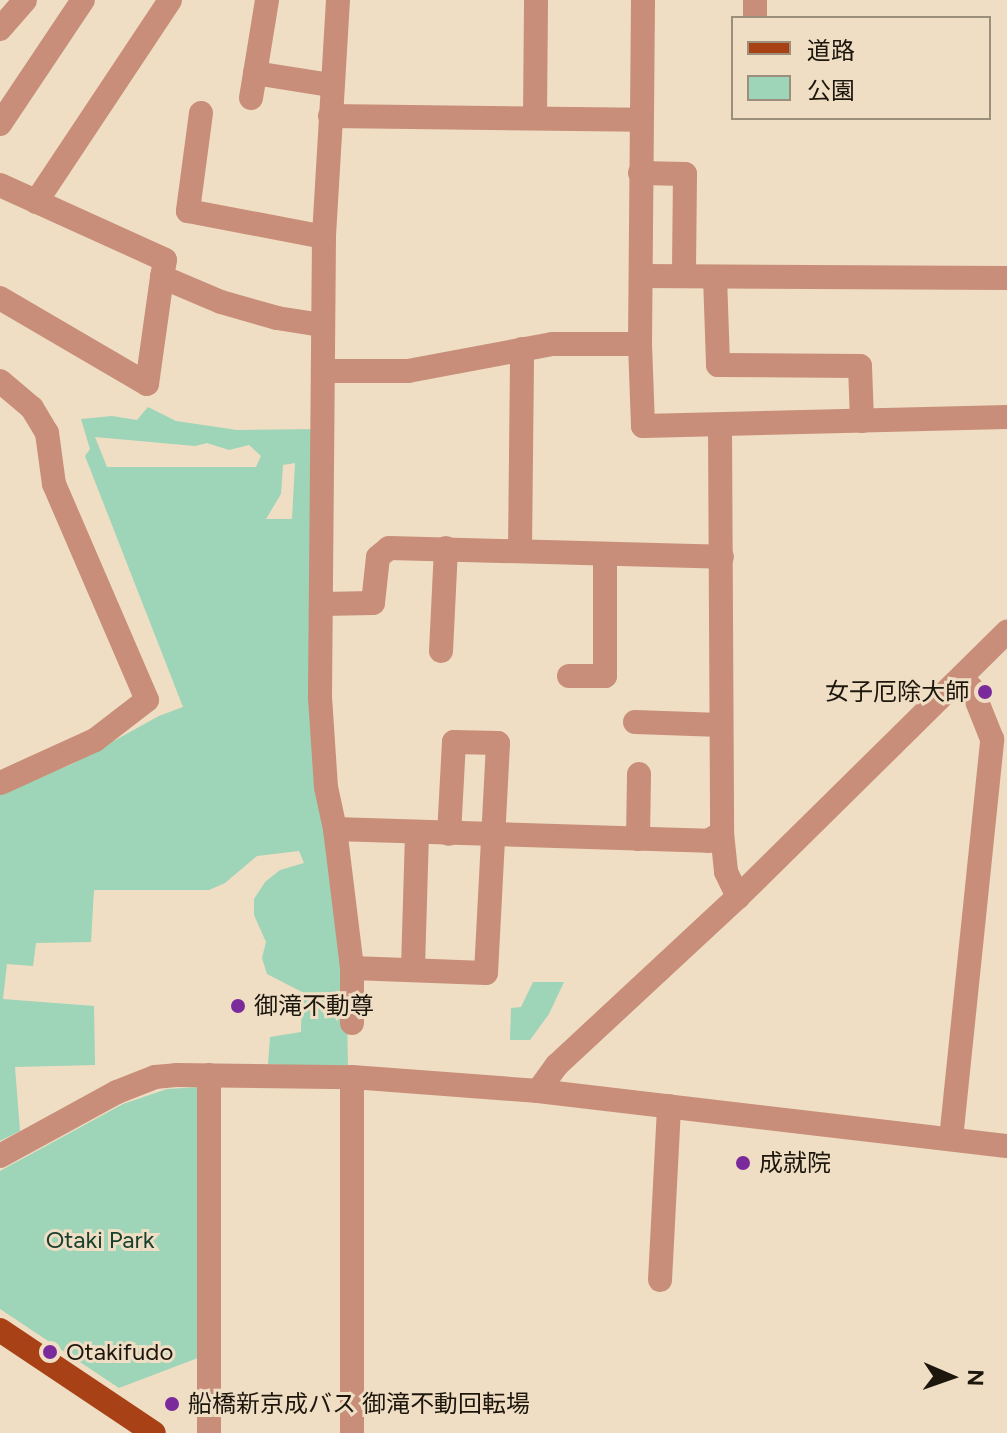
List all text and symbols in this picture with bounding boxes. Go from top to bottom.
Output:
legend [731,16,991,120]
text: 道路 [807,36,855,65]
text: 公園 [807,76,855,105]
place label: 女子厄除大師 [825,678,969,706]
marker: 女子厄除大師 [976,683,994,701]
place label: 御滝不動尊 [254,992,374,1020]
marker: 御滝不動尊 [229,997,247,1015]
place label: 成就院 [759,1149,831,1177]
marker: 成就院 [734,1154,752,1172]
park label: Otaki Park [46,1226,154,1254]
north arrow [911,1337,991,1417]
place label: Otakifudo [66,1338,173,1366]
marker: Otakifudo [41,1343,59,1361]
text: N [962,1369,989,1387]
place label: 船橋新京成バス 御滝不動回転場 [188,1390,530,1418]
marker: 船橋新京成バス 御滝不動回転場 [163,1395,181,1413]

